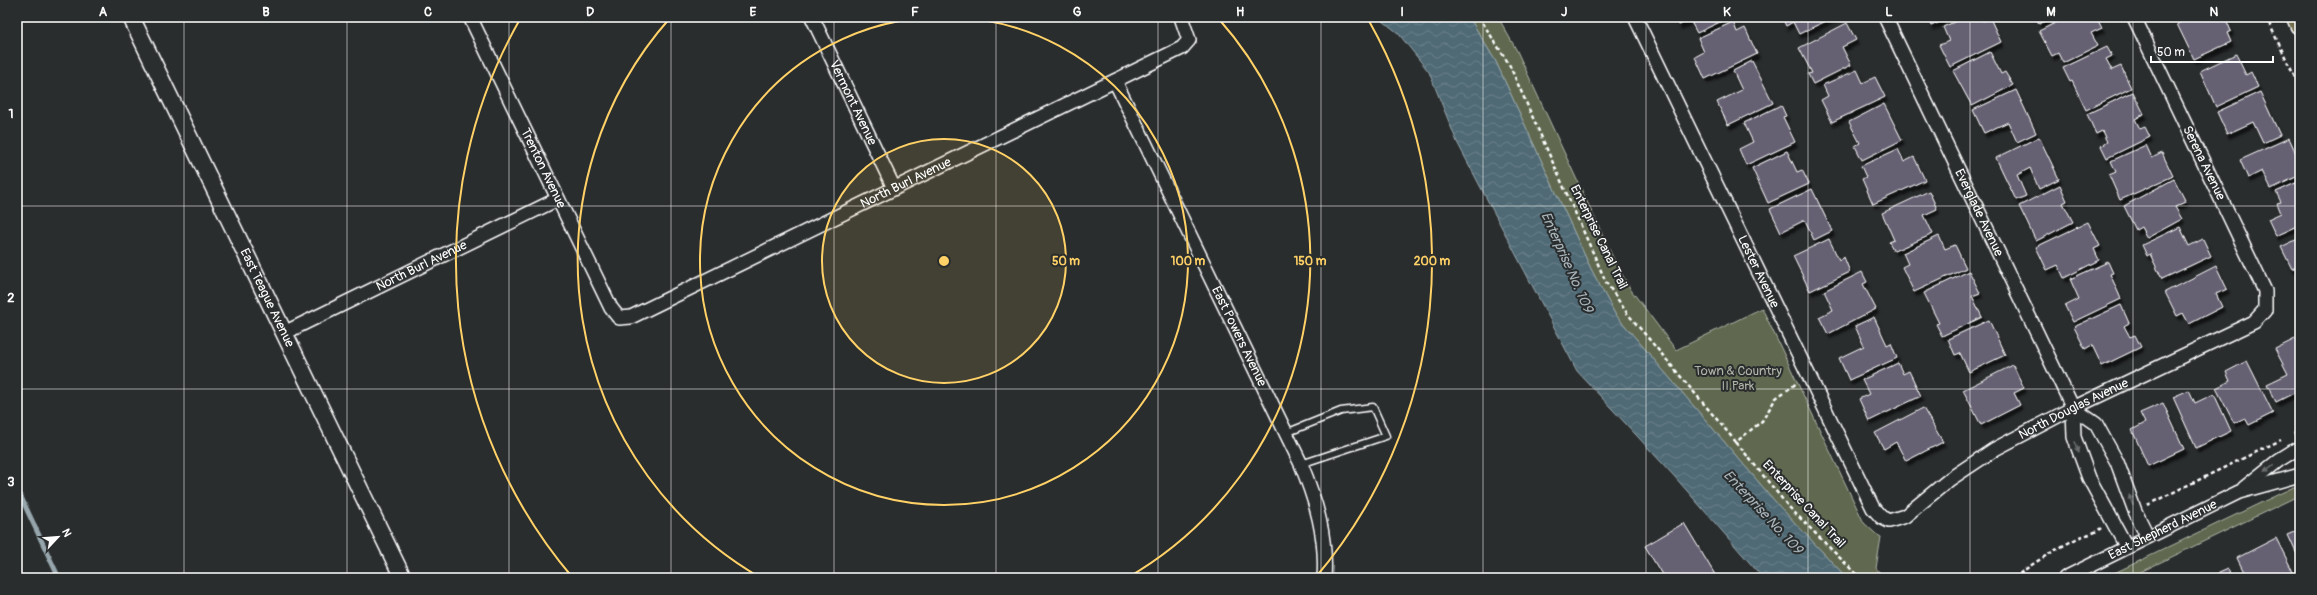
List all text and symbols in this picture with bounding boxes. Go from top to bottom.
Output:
text: A [99,4,108,20]
text: B [262,4,270,20]
text: C [424,4,432,20]
text: D [586,4,594,20]
text: E [750,4,757,20]
text: F [911,4,919,20]
text: G [1073,4,1082,20]
text: H [1236,4,1244,20]
text: I [1400,4,1404,20]
text: J [1561,4,1567,20]
text: K [1723,4,1731,20]
text: L [1885,4,1893,20]
text: M [2046,4,2056,20]
text: N [2210,4,2219,20]
scale bar [2151,38,2273,64]
text: 50 m [2157,45,2185,60]
street label: Vermont Avenue [826,57,881,148]
text: 1 [8,106,14,122]
street label: Serena Avenue [2179,123,2229,203]
street label: Trenton Avenue [517,126,570,211]
street label: North Burl Avenue [858,154,954,212]
street label: Everglade Avenue [1951,166,2007,259]
street label: Enterprise Canal Trail [1567,182,1631,292]
water label: Enterprise No. 109 [1537,209,1598,317]
street label: Lester Avenue [1734,233,1783,311]
street label: North Burl Avenue [373,237,470,295]
street label: East Teague Avenue [236,246,298,350]
centre of rings [937,254,951,268]
text: 50 m [1052,254,1080,269]
text: 100 m [1171,254,1206,269]
text: 150 m [1294,254,1327,269]
text: 200 m [1414,254,1451,269]
street label: East Powers Avenue [1208,284,1270,390]
text: 2 [7,290,15,306]
park label: Town & Country II Park [1694,363,1782,394]
street label: North Douglas Avenue [2016,375,2132,443]
one-way arrow [2075,441,2081,453]
street label: Enterprise Canal Trail [1759,457,1849,551]
one-way arrow [2263,464,2274,473]
water label: Enterprise No. 109 [1720,467,1807,559]
text: 3 [7,474,15,490]
one-way arrow [2128,494,2134,506]
street label: East Shepherd Avenue [2106,496,2220,563]
north arrow [38,517,78,557]
text: N [59,527,74,540]

